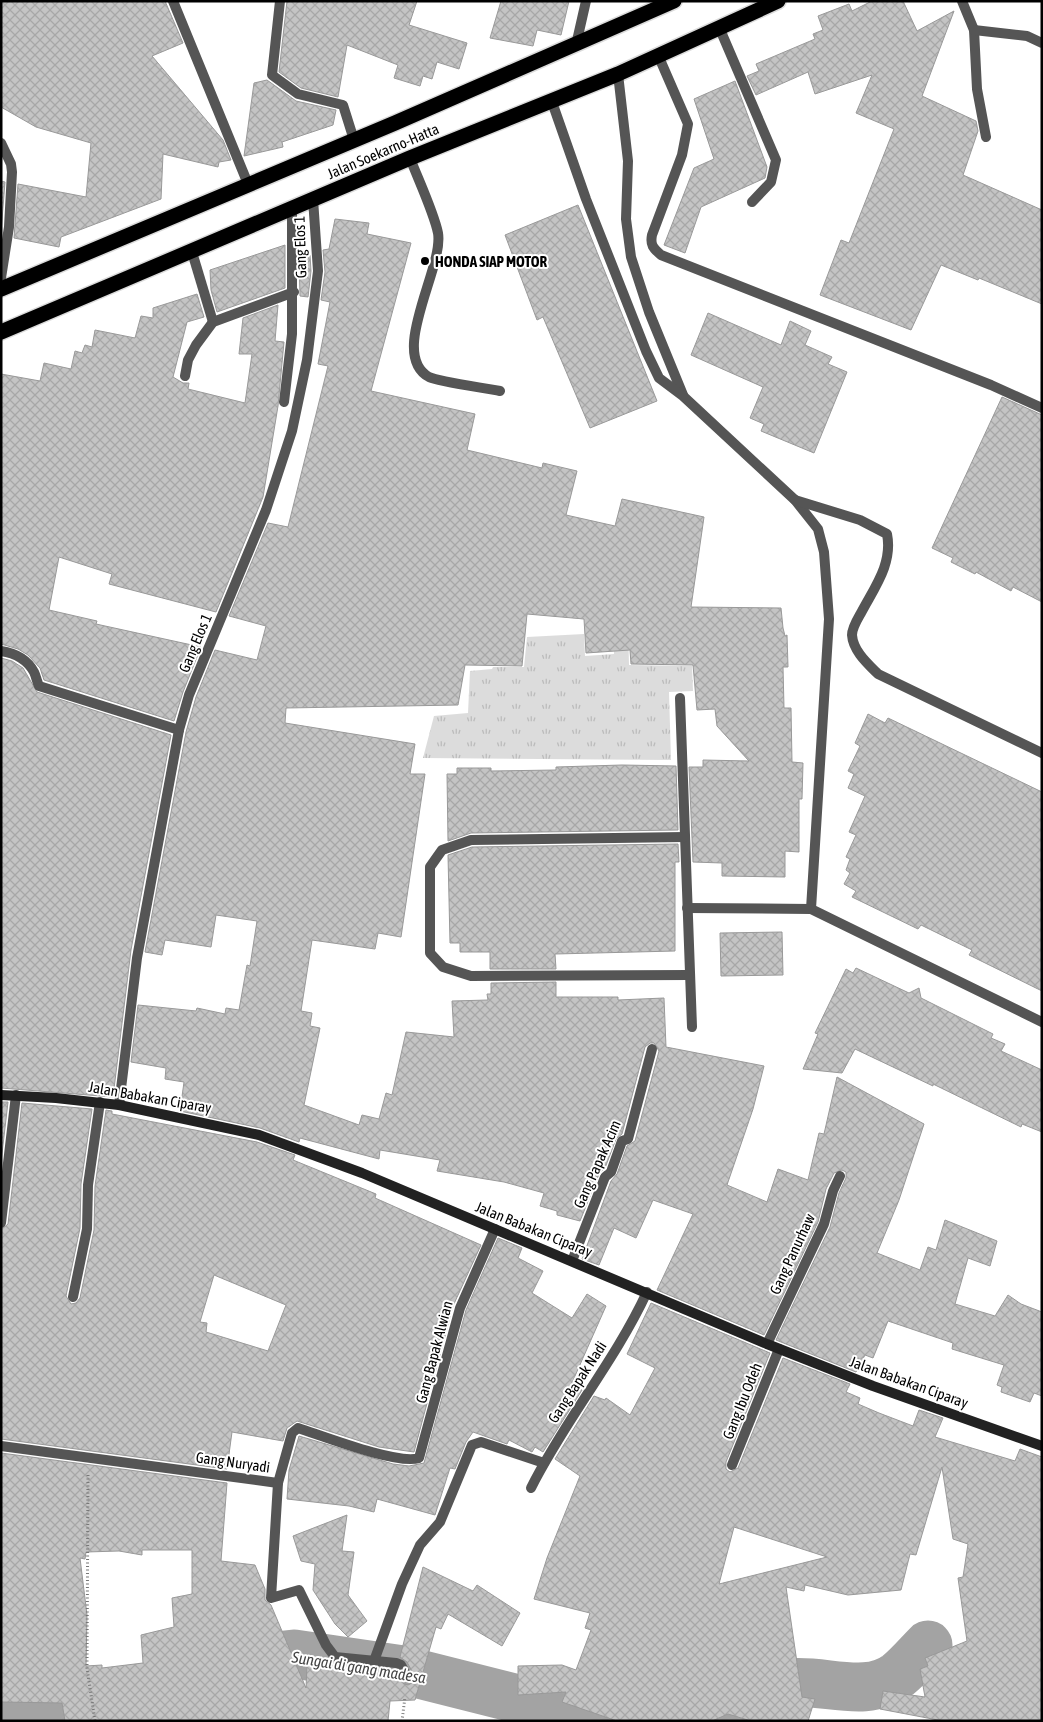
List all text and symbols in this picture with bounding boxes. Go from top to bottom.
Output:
street label: Jalan Soekarno-Hatta [325,120,441,182]
street label: Gang Elos 1 [290,216,310,278]
place label: HONDA SIAP MOTOR [435,253,548,270]
marker: HONDA SIAP MOTOR [419,255,431,267]
street label: Gang Elos 1 [175,611,215,675]
street label: Jalan Babakan Ciparay [87,1078,213,1116]
street label: Gang Papak Acim [570,1117,624,1211]
street label: Jalan Babakan Ciparay [473,1198,595,1260]
street label: Gang Panurhaw [766,1211,818,1297]
street label: Gang Bapak Alwian [412,1299,456,1405]
street label: Gang Bapak Nadi [544,1338,610,1426]
street label: Jalan Babakan Ciparay [848,1353,970,1411]
street label: Gang Ibu Odeh [719,1360,765,1442]
street label: Gang Nuryadi [195,1448,271,1476]
water label: Sungai di gang madesa [290,1647,428,1688]

